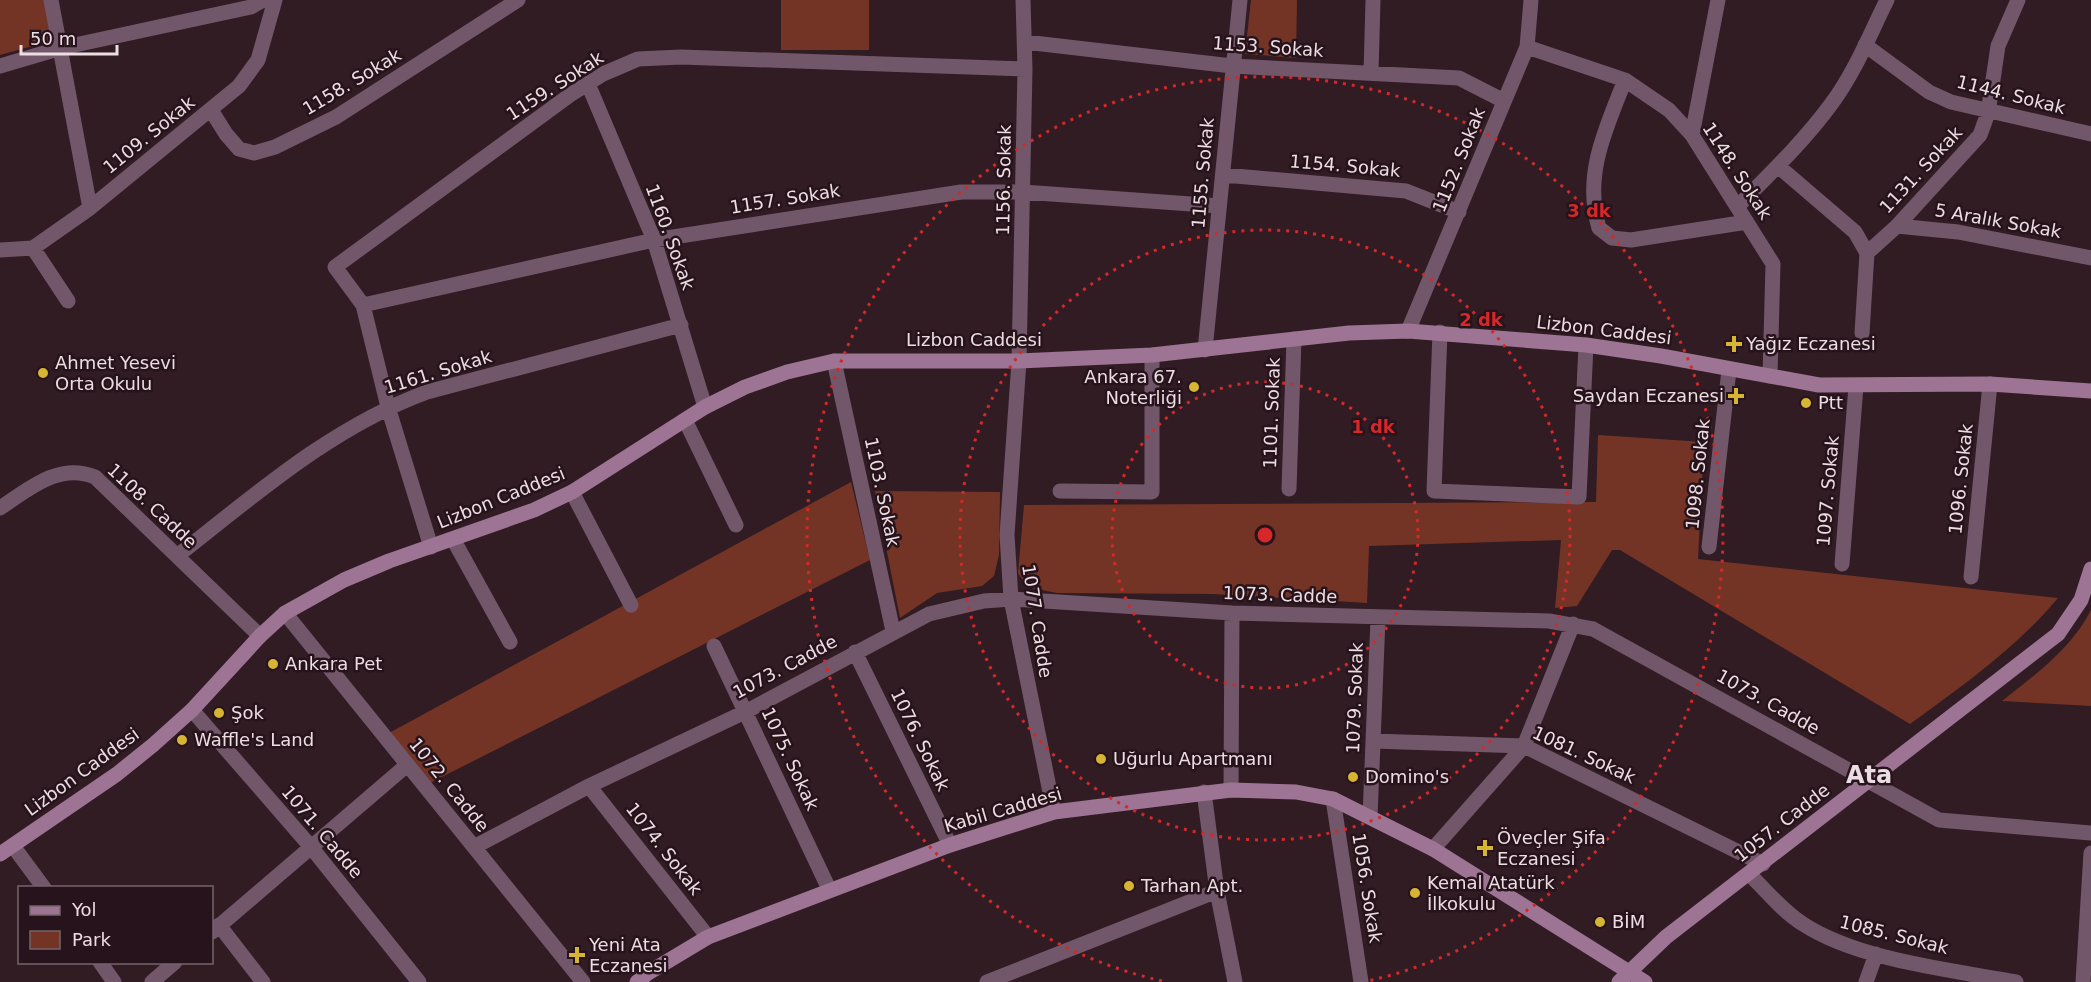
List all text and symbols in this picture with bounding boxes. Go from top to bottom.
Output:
scale bar [21,18,117,56]
text: 50 m [30,28,76,49]
street label: 1153. Sokak [1212,32,1325,61]
street label: 1158. Sokak [299,44,405,119]
street label: 1159. Sokak [502,46,608,125]
street label: 1144. Sokak [1955,71,2068,118]
street label: 1109. Sokak [99,91,199,178]
street label: 1152. Sokak [1428,104,1489,215]
street label: 1155. Sokak [1187,116,1218,229]
street label: 1148. Sokak [1698,118,1777,224]
street label: 1131. Sokak [1875,121,1967,218]
street label: 1156. Sokak [992,124,1015,236]
street label: 1154. Sokak [1289,150,1402,181]
street label: 1157. Sokak [728,179,842,218]
street label: 1160. Sokak [642,181,700,293]
street label: 5 Aralık Sokak [1933,199,2064,242]
text: 3 dk [1567,200,1612,221]
text: 2 dk [1459,309,1504,330]
street label: Lizbon Caddesi [1535,311,1673,348]
street label: Lizbon Caddesi [906,329,1042,350]
place label: Yağız Eczanesi [1745,333,1876,354]
marker: Yağız Eczanesi [1727,337,1741,351]
street label: 1161. Sokak [382,345,495,398]
place label: Ahmet Yesevi Orta Okulu [55,352,176,394]
street label: 1101. Sokak [1259,356,1284,469]
marker: Ahmet Yesevi Orta Okulu [36,366,50,380]
place label: Ankara 67. Noterliği [1084,366,1182,408]
marker: Ankara 67. Noterliği [1187,380,1201,394]
place label: Saydan Eczanesi [1573,385,1724,406]
marker: Saydan Eczanesi [1729,389,1743,403]
place label: Ptt [1818,392,1843,413]
marker: Ptt [1799,396,1813,410]
text: 1 dk [1351,416,1396,437]
street label: 1098. Sokak [1681,417,1714,530]
street label: 1096. Sokak [1944,422,1977,535]
street label: 1097. Sokak [1812,434,1843,547]
street label: 1103. Sokak [861,435,904,549]
street label: 1108. Cadde [103,459,201,552]
street label: Lizbon Caddesi [434,462,568,533]
centre of rings [1255,525,1275,545]
street label: 1077. Cadde [1018,563,1057,679]
street label: 1073. Cadde [1222,582,1338,607]
street label: 1073. Cadde [729,630,840,703]
street label: 1079. Sokak [1342,641,1367,754]
place label: Ankara Pet [285,653,382,674]
marker: Ankara Pet [266,657,280,671]
street label: 1073. Cadde [1713,665,1824,739]
street label: 1076. Sokak [887,685,955,795]
place label: Şok [231,702,264,723]
street label: 1075. Sokak [757,704,824,814]
marker: Şok [212,706,226,720]
street label: 1081. Sokak [1529,722,1640,788]
street label: Lizbon Caddesi [21,723,143,820]
place label: Waffle's Land [194,729,314,750]
marker: Waffle's Land [175,733,189,747]
street label: 1072. Cadde [405,733,494,836]
place label: Uğurlu Apartmanı [1113,748,1273,769]
marker: Uğurlu Apartmanı [1094,752,1108,766]
district label: Ata [1846,761,1892,789]
place label: Domino's [1365,766,1449,787]
marker: Domino's [1346,770,1360,784]
street label: 1057. Cadde [1730,779,1833,866]
street label: 1071. Cadde [277,781,367,882]
street label: Kabil Caddesi [942,783,1064,836]
street label: 1074. Sokak [622,798,707,899]
place label: Öveçler Şifa Eczanesi [1497,827,1606,869]
street label: 1056. Sokak [1348,831,1387,945]
marker: Öveçler Şifa Eczanesi [1478,841,1492,855]
place label: Kemal Atatürk İlkokulu [1427,872,1555,914]
place label: Tarhan Apt. [1140,875,1243,896]
marker: Tarhan Apt. [1122,879,1136,893]
legend [18,886,213,964]
marker: Kemal Atatürk İlkokulu [1408,886,1422,900]
text: Yol [71,899,97,920]
place label: BİM [1612,911,1645,932]
street label: 1085. Sokak [1838,911,1951,958]
marker: BİM [1593,915,1607,929]
text: Park [72,929,111,950]
place label: Yeni Ata Eczanesi [588,934,668,976]
marker: Yeni Ata Eczanesi [570,948,584,962]

